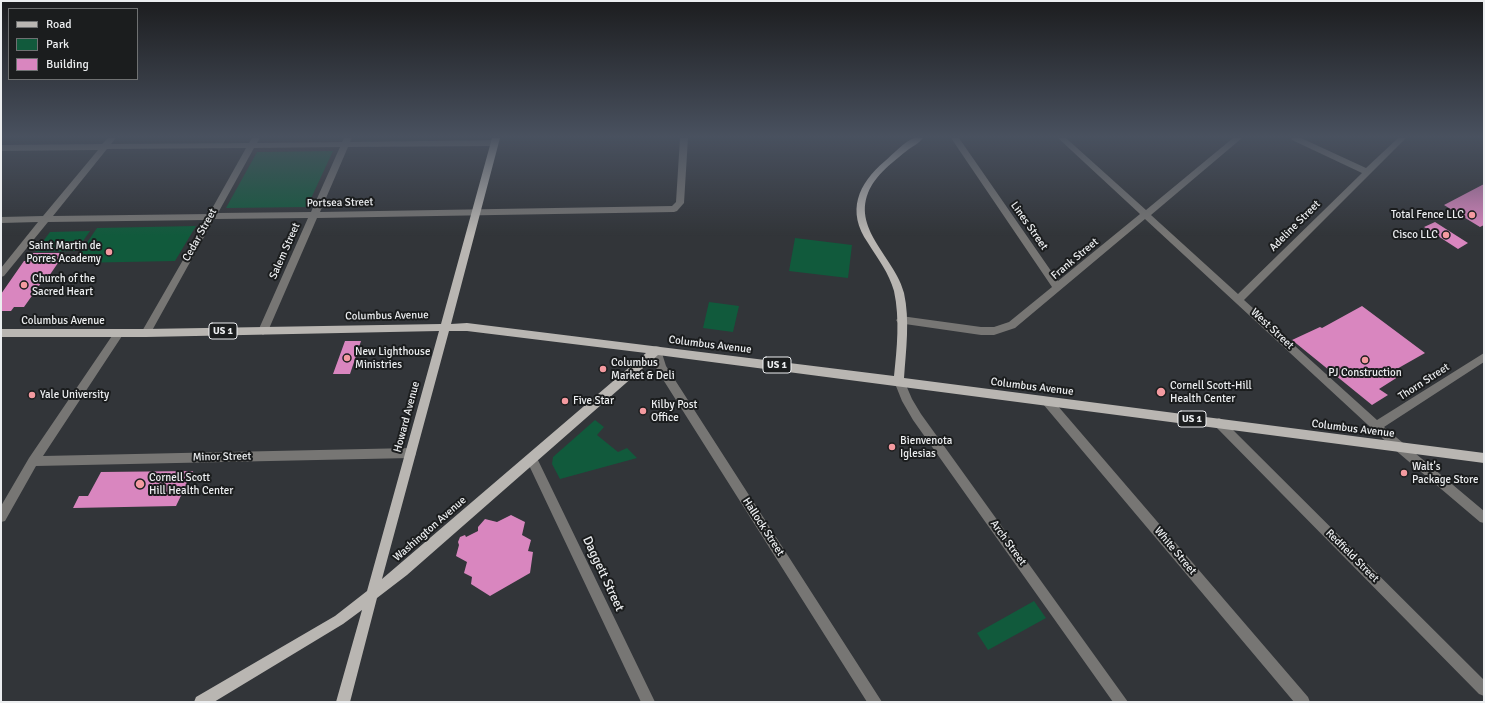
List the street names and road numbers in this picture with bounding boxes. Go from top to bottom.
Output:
street label: Portsea Street [307,196,373,210]
street label: Adeline Street [1267,198,1323,254]
street label: Lines Street [1008,199,1050,253]
street label: Cedar Street [180,206,220,264]
street label: Salem Street [267,221,303,281]
street label: Frank Street [1049,235,1101,283]
street label: West Street [1248,306,1296,352]
street label: Columbus Avenue [345,309,429,323]
street label: Columbus Avenue [21,314,105,328]
road number: US 1 [209,323,237,339]
street label: Columbus Avenue [668,333,752,357]
road number: US 1 [763,357,791,373]
street label: Thorn Street [1396,361,1452,403]
street label: Columbus Avenue [990,375,1074,399]
street label: Howard Avenue [391,380,423,454]
road number: US 1 [1178,411,1206,427]
street label: Columbus Avenue [1311,417,1395,441]
street label: Minor Street [193,450,251,464]
street label: Washington Avenue [391,494,469,564]
street label: Hallock Street [739,495,787,559]
street label: Arch Street [987,518,1029,568]
street label: White Street [1151,524,1199,578]
street label: Redfield Street [1323,527,1381,585]
street label: Daggett Street [579,534,627,614]

